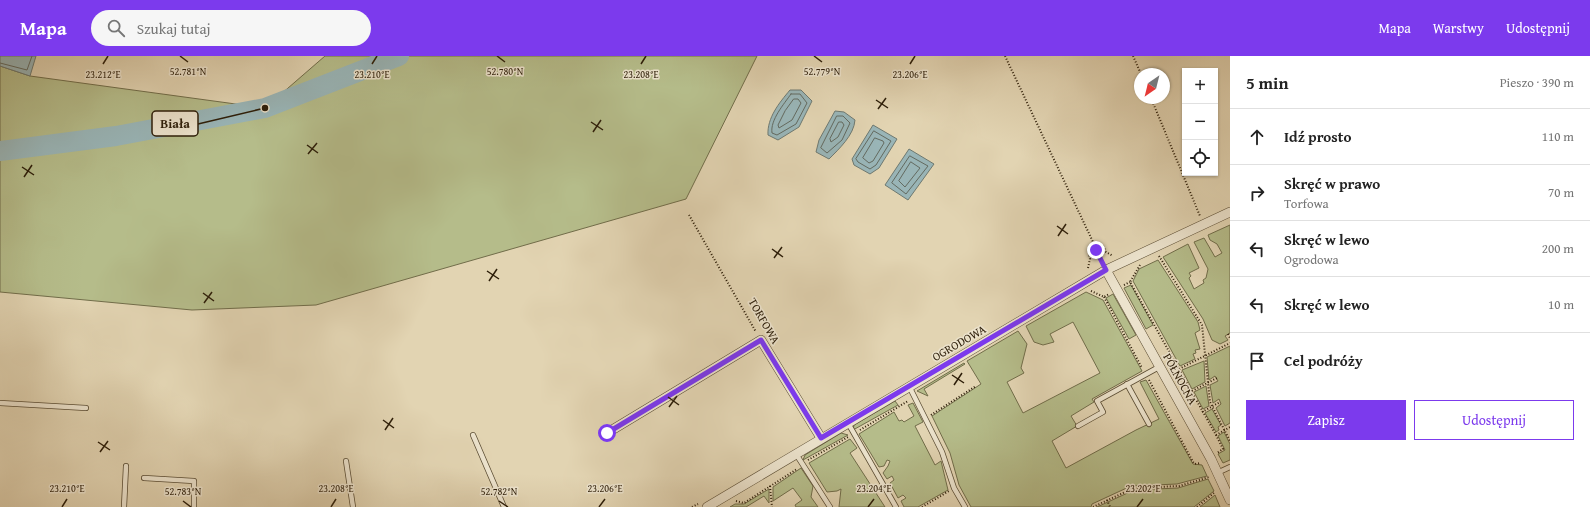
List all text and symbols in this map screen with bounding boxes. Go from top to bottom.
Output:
search box [91,10,371,46]
text: Mapa [20,14,67,42]
icon: search [105,17,127,39]
text: Szukaj tutaj [137,18,211,39]
text: Mapa [1379,18,1411,38]
text: Warstwy [1433,18,1484,38]
text: Udostępnij [1506,18,1570,38]
text: 52.781°N [170,64,207,79]
text: 52.780°N [487,64,524,79]
text: 52.779°N [804,64,841,79]
text: 23.212°E [85,67,121,82]
text: 23.210°E [354,67,390,82]
text: 23.208°E [623,67,659,82]
text: 23.206°E [892,67,928,82]
north arrow [1134,68,1170,104]
map controls [1182,68,1218,176]
button: + [1182,68,1218,104]
text: 5 min [1246,70,1288,95]
text: Pieszo · 390 m [1500,73,1574,92]
button: − [1182,104,1218,140]
callout: Biała [152,111,198,136]
text: Biała [160,114,190,133]
icon: ahead [1246,126,1268,148]
text: Idź prosto [1284,126,1351,147]
text: 110 m [1542,127,1574,146]
button: locate [1182,140,1218,176]
text: Skręć w prawo [1284,173,1380,194]
icon: right [1246,182,1268,204]
text: 70 m [1548,183,1574,202]
text: Torfowa [1284,194,1329,213]
text: Skręć w lewo [1284,229,1370,250]
icon: left [1246,238,1268,260]
text: 200 m [1542,239,1574,258]
route end [1087,241,1105,259]
text: Ogrodowa [1284,250,1339,269]
icon: left [1246,294,1268,316]
text: Skręć w lewo [1284,294,1370,315]
street label: TORFOWA [744,295,785,348]
text: 10 m [1548,295,1574,314]
street label: OGRODOWA [929,320,989,365]
street label: PÓŁNOCNA [1159,350,1202,408]
icon: arrive [1246,350,1268,372]
text: Cel podróży [1284,350,1363,371]
button: Zapisz [1246,400,1406,440]
button: Udostępnij [1414,400,1574,440]
route start [598,424,616,442]
text: 23.210°E [49,481,85,496]
text: 23.208°E [318,481,354,496]
text: 23.206°E [587,481,623,496]
text: 23.204°E [856,481,892,496]
text: 23.202°E [1125,481,1161,496]
text: 52.783°N [165,484,202,499]
text: 52.782°N [481,484,518,499]

